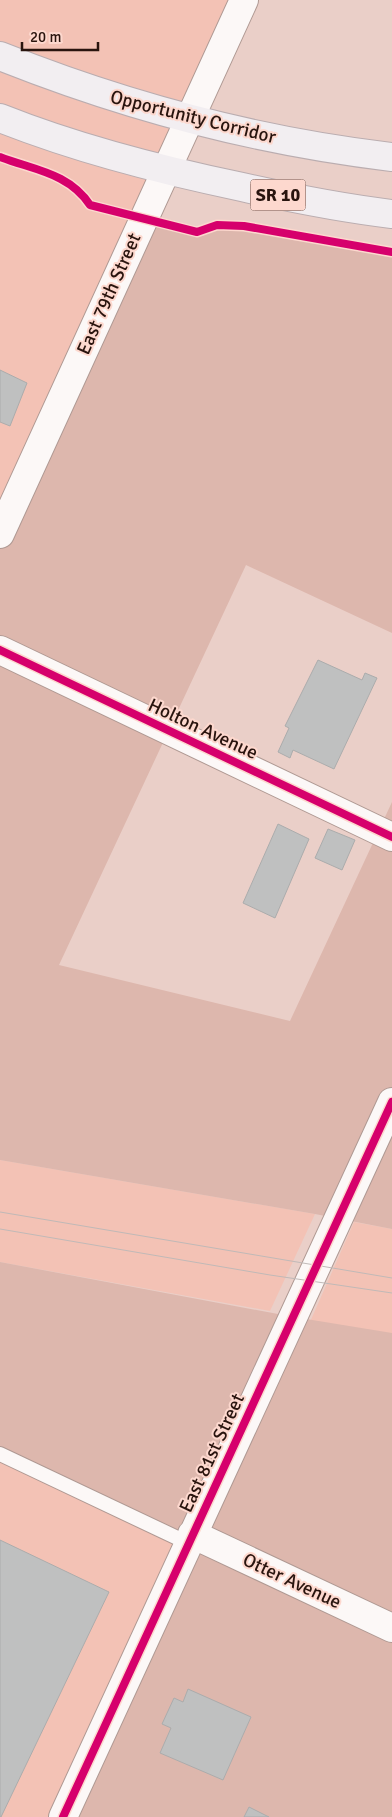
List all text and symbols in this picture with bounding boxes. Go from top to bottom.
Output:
scale bar [22,20,99,52]
text: 20 m [30,28,61,46]
street label: Opportunity Corridor [108,85,278,149]
road number: SR 10 [250,180,306,210]
street label: East 79th Street [71,229,147,359]
street label: Holton Avenue [144,693,262,765]
street label: East 81st Street [174,1389,250,1516]
street label: Otter Avenue [239,1548,345,1614]

